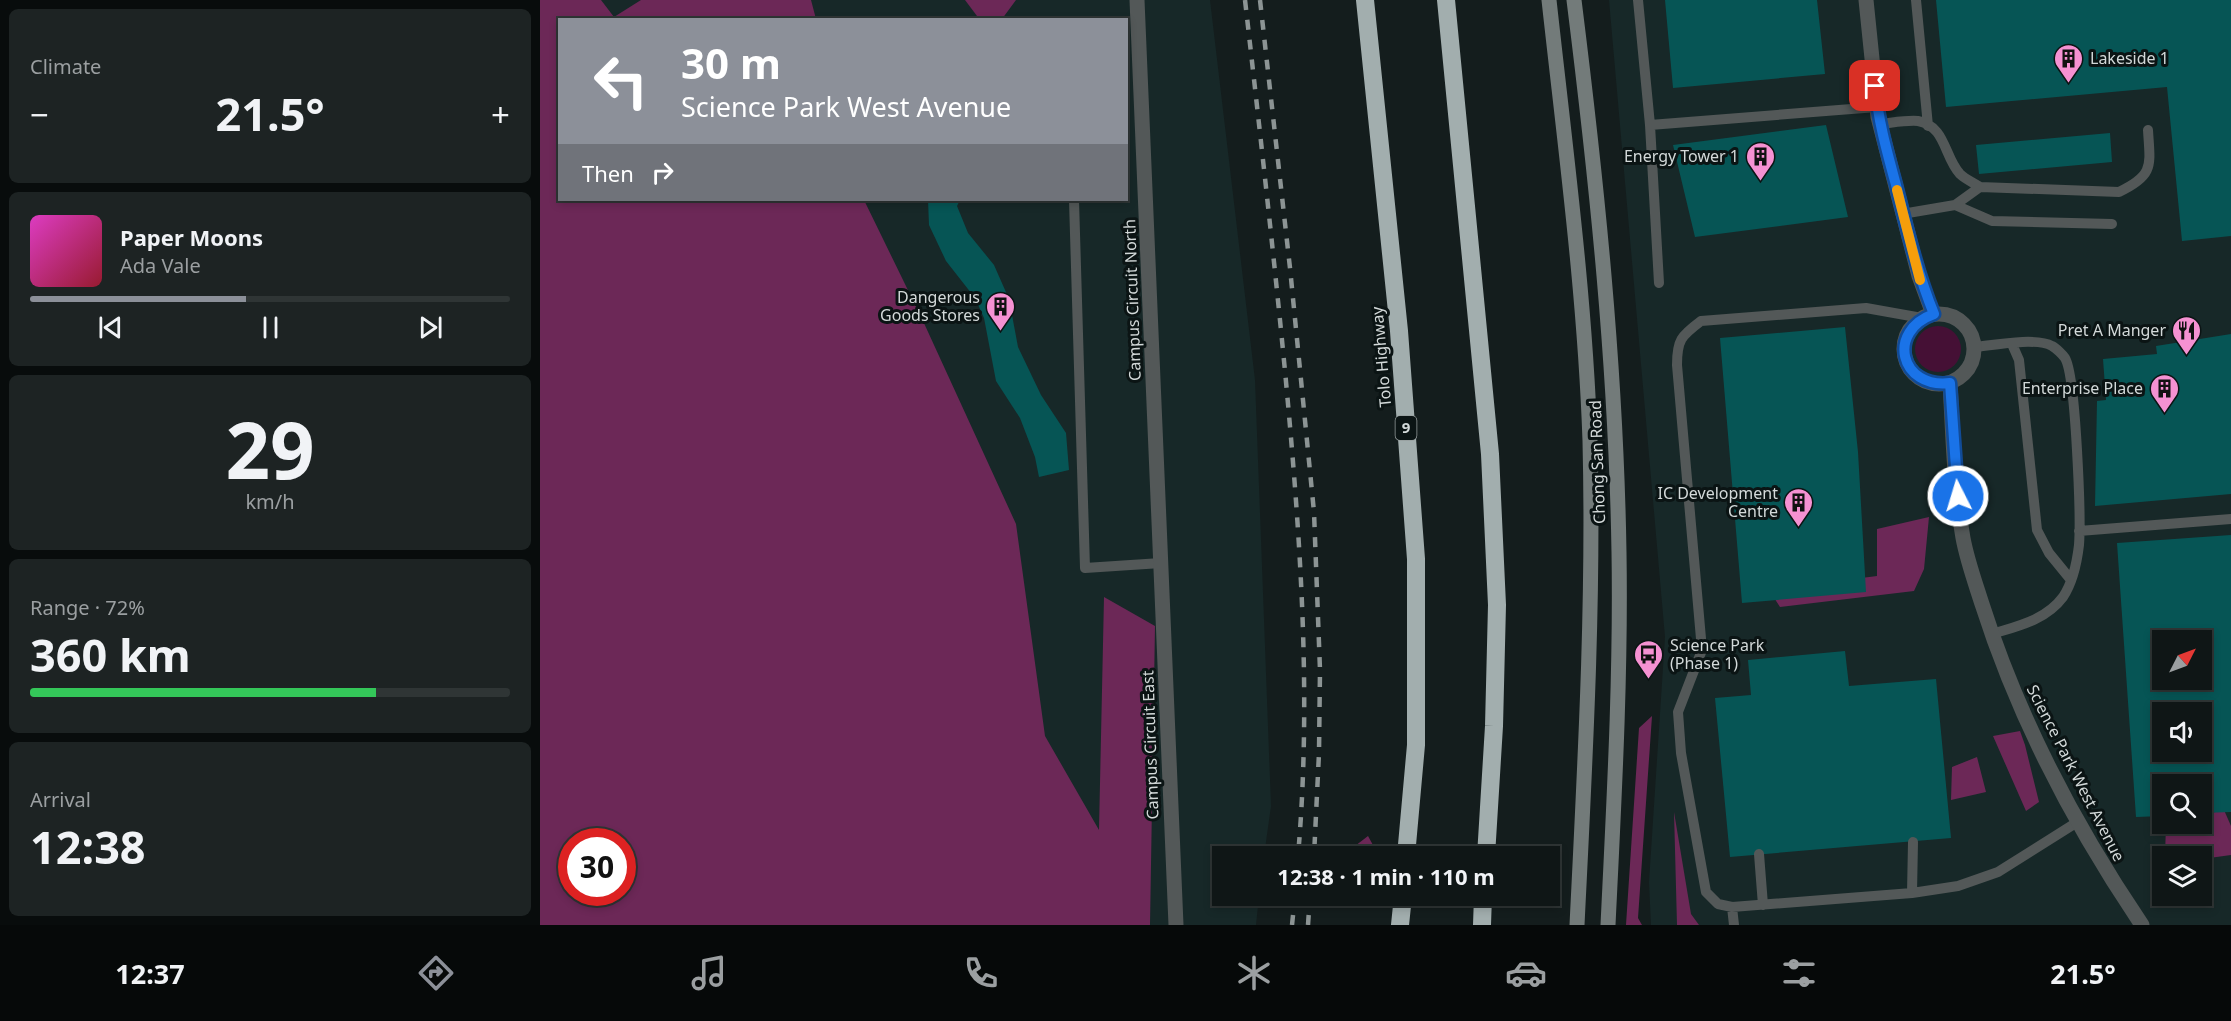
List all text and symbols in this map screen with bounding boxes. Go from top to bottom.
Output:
text: 30 m [681,34,781,91]
icon: left [582,42,660,120]
building icon: Lakeside 1 [2053,42,2085,84]
place label: Lakeside 1 [2090,47,2169,69]
text: Climate [30,53,101,80]
pin [1849,60,1900,111]
icon: arrive [1858,69,1891,102]
text: 21.5° [216,83,324,144]
text: Science Park West Avenue [681,88,1011,125]
text: − [30,92,49,137]
text: + [491,92,510,137]
building icon: Energy Tower 1 [1744,140,1776,182]
place label: Energy Tower 1 [1624,145,1739,167]
icon: right [646,156,679,189]
text: Then [582,158,634,188]
street label: Campus Circuit North [1118,219,1146,381]
text: Paper Moons [120,222,263,252]
text: Ada Vale [120,252,201,279]
place label: Dangerous Goods Stores [880,286,980,326]
building icon: Dangerous Goods Stores [985,290,1017,332]
street label: Tolo Highway [1366,305,1396,408]
icon: previous [94,311,127,344]
icon: pause [254,311,287,344]
icon: next [414,311,447,344]
restaurant icon: Pret A Manger [2171,314,2203,356]
place label: Pret A Manger [2058,319,2166,341]
building icon: Enterprise Place [2148,372,2180,414]
place label: Enterprise Place [2022,377,2143,399]
text: 29 [225,396,315,502]
street label: Chong San Road [1584,400,1610,524]
road number: 9 [1396,416,1416,440]
position arrow [1926,464,1990,528]
place label: IC Development Centre [1657,482,1778,522]
building icon: IC Development Centre [1783,486,1815,528]
text: km/h [245,488,295,515]
text: Range · 72% [30,594,145,621]
text: 360 km [30,624,191,685]
north arrow [2152,630,2212,690]
map controls [2152,630,2212,906]
place label: Science Park (Phase 1) [1670,634,1765,674]
bus stop icon: Science Park (Phase 1) [1633,638,1665,680]
street label: Campus Circuit East [1136,670,1164,820]
street label: Science Park West Avenue [2022,681,2130,865]
button: sound [2152,702,2212,762]
button: search [2152,774,2212,834]
text: Arrival [30,786,91,813]
text: 12:38 [30,816,146,877]
speed limit sign: 30 [558,828,636,906]
button: layers [2152,846,2212,906]
text: 12:38 · 1 min · 110 m [1277,861,1495,891]
icon: directions [415,952,457,994]
icon: music [688,952,730,994]
icon: phone [960,952,1002,994]
icon: climate [1233,952,1275,994]
icon: car [1505,952,1547,994]
icon: filters [1778,952,1820,994]
text: 12:37 [115,955,185,992]
text: 21.5° [2050,955,2116,992]

